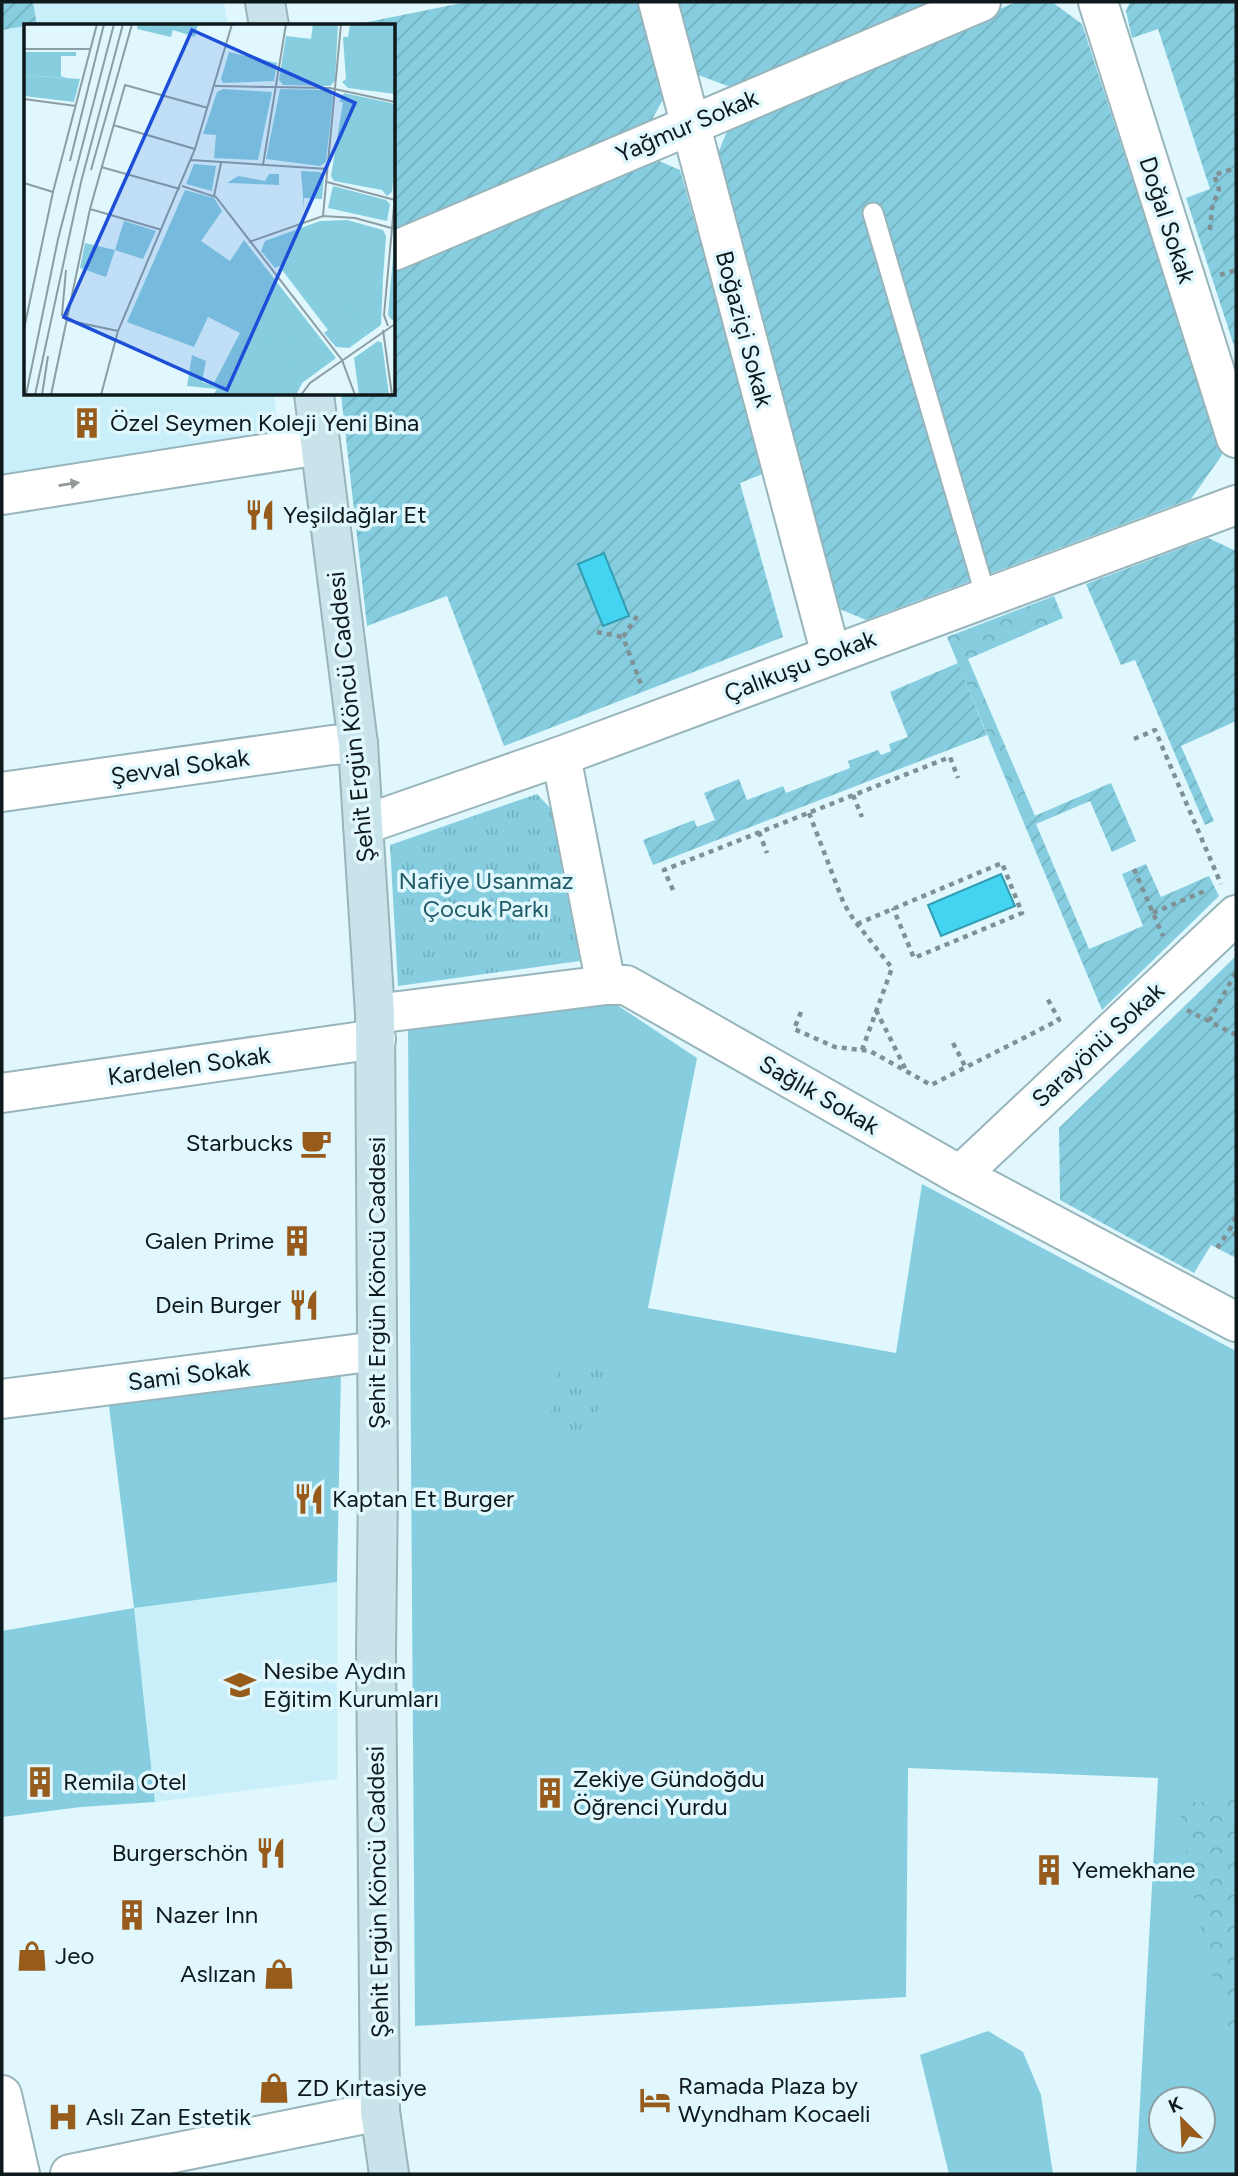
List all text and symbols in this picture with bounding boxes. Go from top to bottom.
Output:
inset map [24,24,396,396]
street label: Yağmur Sokak [612,83,762,168]
street label: Doğal Sokak [1133,153,1202,287]
street label: Boğaziçi Sokak [710,248,779,411]
building icon: Özel Seymen Koleji Yeni Bina [70,406,104,440]
place label: Özel Seymen Koleji Yeni Bina [110,408,419,437]
one-way arrow [58,478,80,489]
restaurant icon: Yeşildağlar Et [243,498,277,532]
place label: Yeşildağlar Et [283,500,427,529]
street label: Şehit Ergün Köncü Caddesi [321,570,380,864]
street label: Çalıkuşu Sokak [720,623,880,708]
street label: Şevval Sokak [109,742,251,791]
park label: Nafiye Usanmaz Çocuk Parkı [399,866,573,923]
street label: Sarayönü Sokak [1026,976,1170,1113]
street label: Kardelen Sokak [106,1040,272,1091]
street label: Sağlık Sokak [754,1049,885,1141]
cafe icon: Starbucks [299,1126,333,1160]
place label: Starbucks [186,1128,293,1157]
street label: Şehit Ergün Köncü Caddesi [362,1137,391,1429]
building icon: Galen Prime [280,1224,314,1258]
place label: Galen Prime [145,1226,274,1255]
restaurant icon: Dein Burger [287,1288,321,1322]
place label: Dein Burger [155,1290,281,1319]
street label: Sami Sokak [126,1353,252,1396]
restaurant icon: Kaptan Et Burger [292,1482,326,1516]
place label: Kaptan Et Burger [332,1484,514,1513]
place label: Nesibe Aydın Eğitim Kurumları [263,1656,439,1713]
school or university icon: Nesibe Aydın Eğitim Kurumları [223,1668,257,1702]
street label: Şehit Ergün Köncü Caddesi [360,1746,395,2038]
place label: Zekiye Gündoğdu Öğrenci Yurdu [573,1764,765,1821]
building icon: Remila Otel [23,1765,57,1799]
place label: Remila Otel [63,1767,187,1796]
building icon: Zekiye Gündoğdu Öğrenci Yurdu [533,1776,567,1810]
restaurant icon: Burgerschön [254,1836,288,1870]
place label: Burgerschön [112,1838,248,1867]
building icon: Yemekhane [1032,1853,1066,1887]
place label: Yemekhane [1072,1855,1195,1884]
building icon: Nazer Inn [115,1898,149,1932]
place label: Nazer Inn [155,1900,258,1929]
shop icon: Jeo [15,1939,49,1973]
place label: Jeo [55,1941,94,1970]
shop icon: Aslızan [262,1957,296,1991]
place label: Aslızan [180,1959,256,1988]
shop icon: ZD Kırtasiye [257,2071,291,2105]
place label: Ramada Plaza by Wyndham Kocaeli [678,2071,871,2128]
place label: ZD Kırtasiye [297,2073,427,2102]
hotel icon: Ramada Plaza by Wyndham Kocaeli [638,2083,672,2117]
north arrow [1147,2085,1217,2155]
text: K [1165,2092,1186,2118]
hospital icon: Aslı Zan Estetik [46,2100,80,2134]
place label: Aslı Zan Estetik [86,2102,251,2131]

